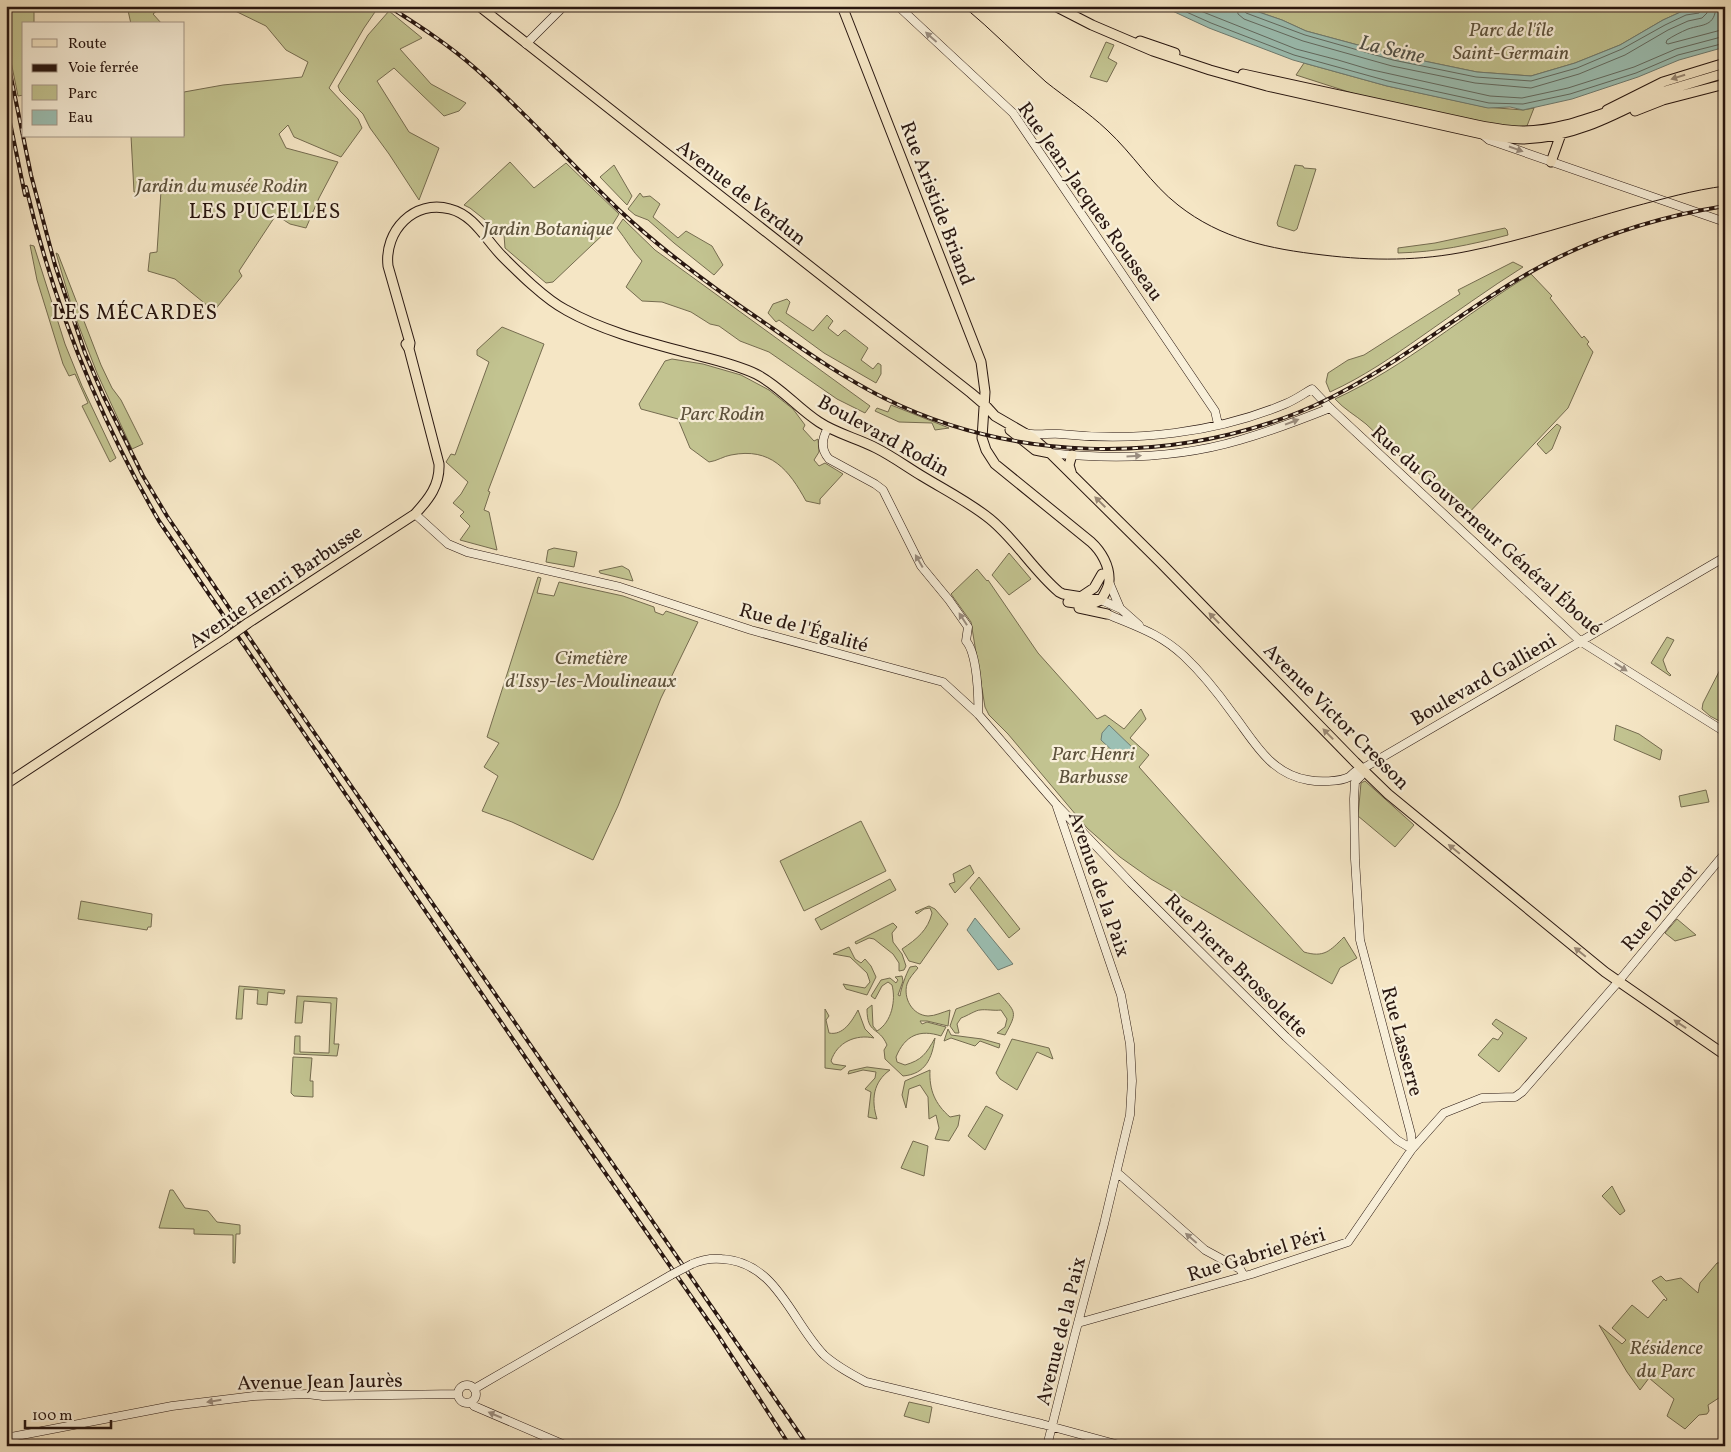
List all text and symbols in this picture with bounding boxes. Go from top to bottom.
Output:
park label: Parc de l'île Saint-Germain [1453,17,1569,68]
legend [22,22,185,138]
water label: La Seine [1356,29,1428,72]
one-way arrow [925,31,938,42]
text: Route [68,34,107,55]
text: Voie ferrée [68,58,139,79]
one-way arrow [1670,74,1685,82]
text: Parc [68,84,97,105]
street label: Rue Jean-Jacques Rousseau [1010,97,1169,307]
text: Eau [68,108,93,129]
street label: Rue Aristide Briand [892,118,980,290]
street label: Avenue de Verdun [670,134,812,253]
one-way arrow [1508,146,1523,153]
park label: Jardin du musée Rodin [134,173,308,201]
district label: LES PUCELLES [189,198,341,227]
park label: Jardin Botanique [481,216,614,244]
district label: LES MÉCARDES [52,299,218,328]
street label: Boulevard Rodin [812,389,954,485]
park label: Parc Rodin [680,401,765,429]
one-way arrow [1285,418,1299,426]
street label: Rue du Gouverneur Général Éboué [1364,420,1607,643]
one-way arrow [1126,451,1142,459]
one-way arrow [1094,496,1106,508]
street label: Avenue Henri Barbusse [184,519,368,656]
one-way arrow [915,554,923,569]
street label: Rue de l'Égalité [735,597,871,661]
one-way arrow [958,612,967,625]
one-way arrow [1208,612,1220,624]
street label: Boulevard Gallieni [1406,628,1562,734]
street label: Avenue Victor Cresson [1256,638,1415,797]
park label: Cimetière d'Issy-les-Moulineaux [505,645,677,696]
one-way arrow [1615,663,1628,672]
one-way arrow [1322,728,1334,740]
park label: Parc Henri Barbusse [1051,741,1136,792]
street label: Avenue de la Paix [1060,808,1136,961]
one-way arrow [1448,843,1461,854]
street label: Rue Diderot [1616,859,1705,958]
street label: Rue Pierre Brossolette [1157,888,1314,1045]
one-way arrow [1573,947,1586,958]
street label: Rue Lasserre [1373,984,1429,1099]
one-way arrow [1673,1019,1687,1029]
street label: Rue Gabriel Péri [1184,1222,1329,1290]
one-way arrow [1185,1232,1198,1243]
street label: Avenue de la Paix [1030,1254,1094,1409]
park label: Résidence du Parc [1629,1335,1703,1386]
street label: Avenue Jean Jaurès [237,1368,403,1398]
scale bar [25,1397,111,1429]
one-way arrow [206,1397,222,1405]
text: 100 m [32,1406,72,1427]
one-way arrow [488,1410,503,1418]

